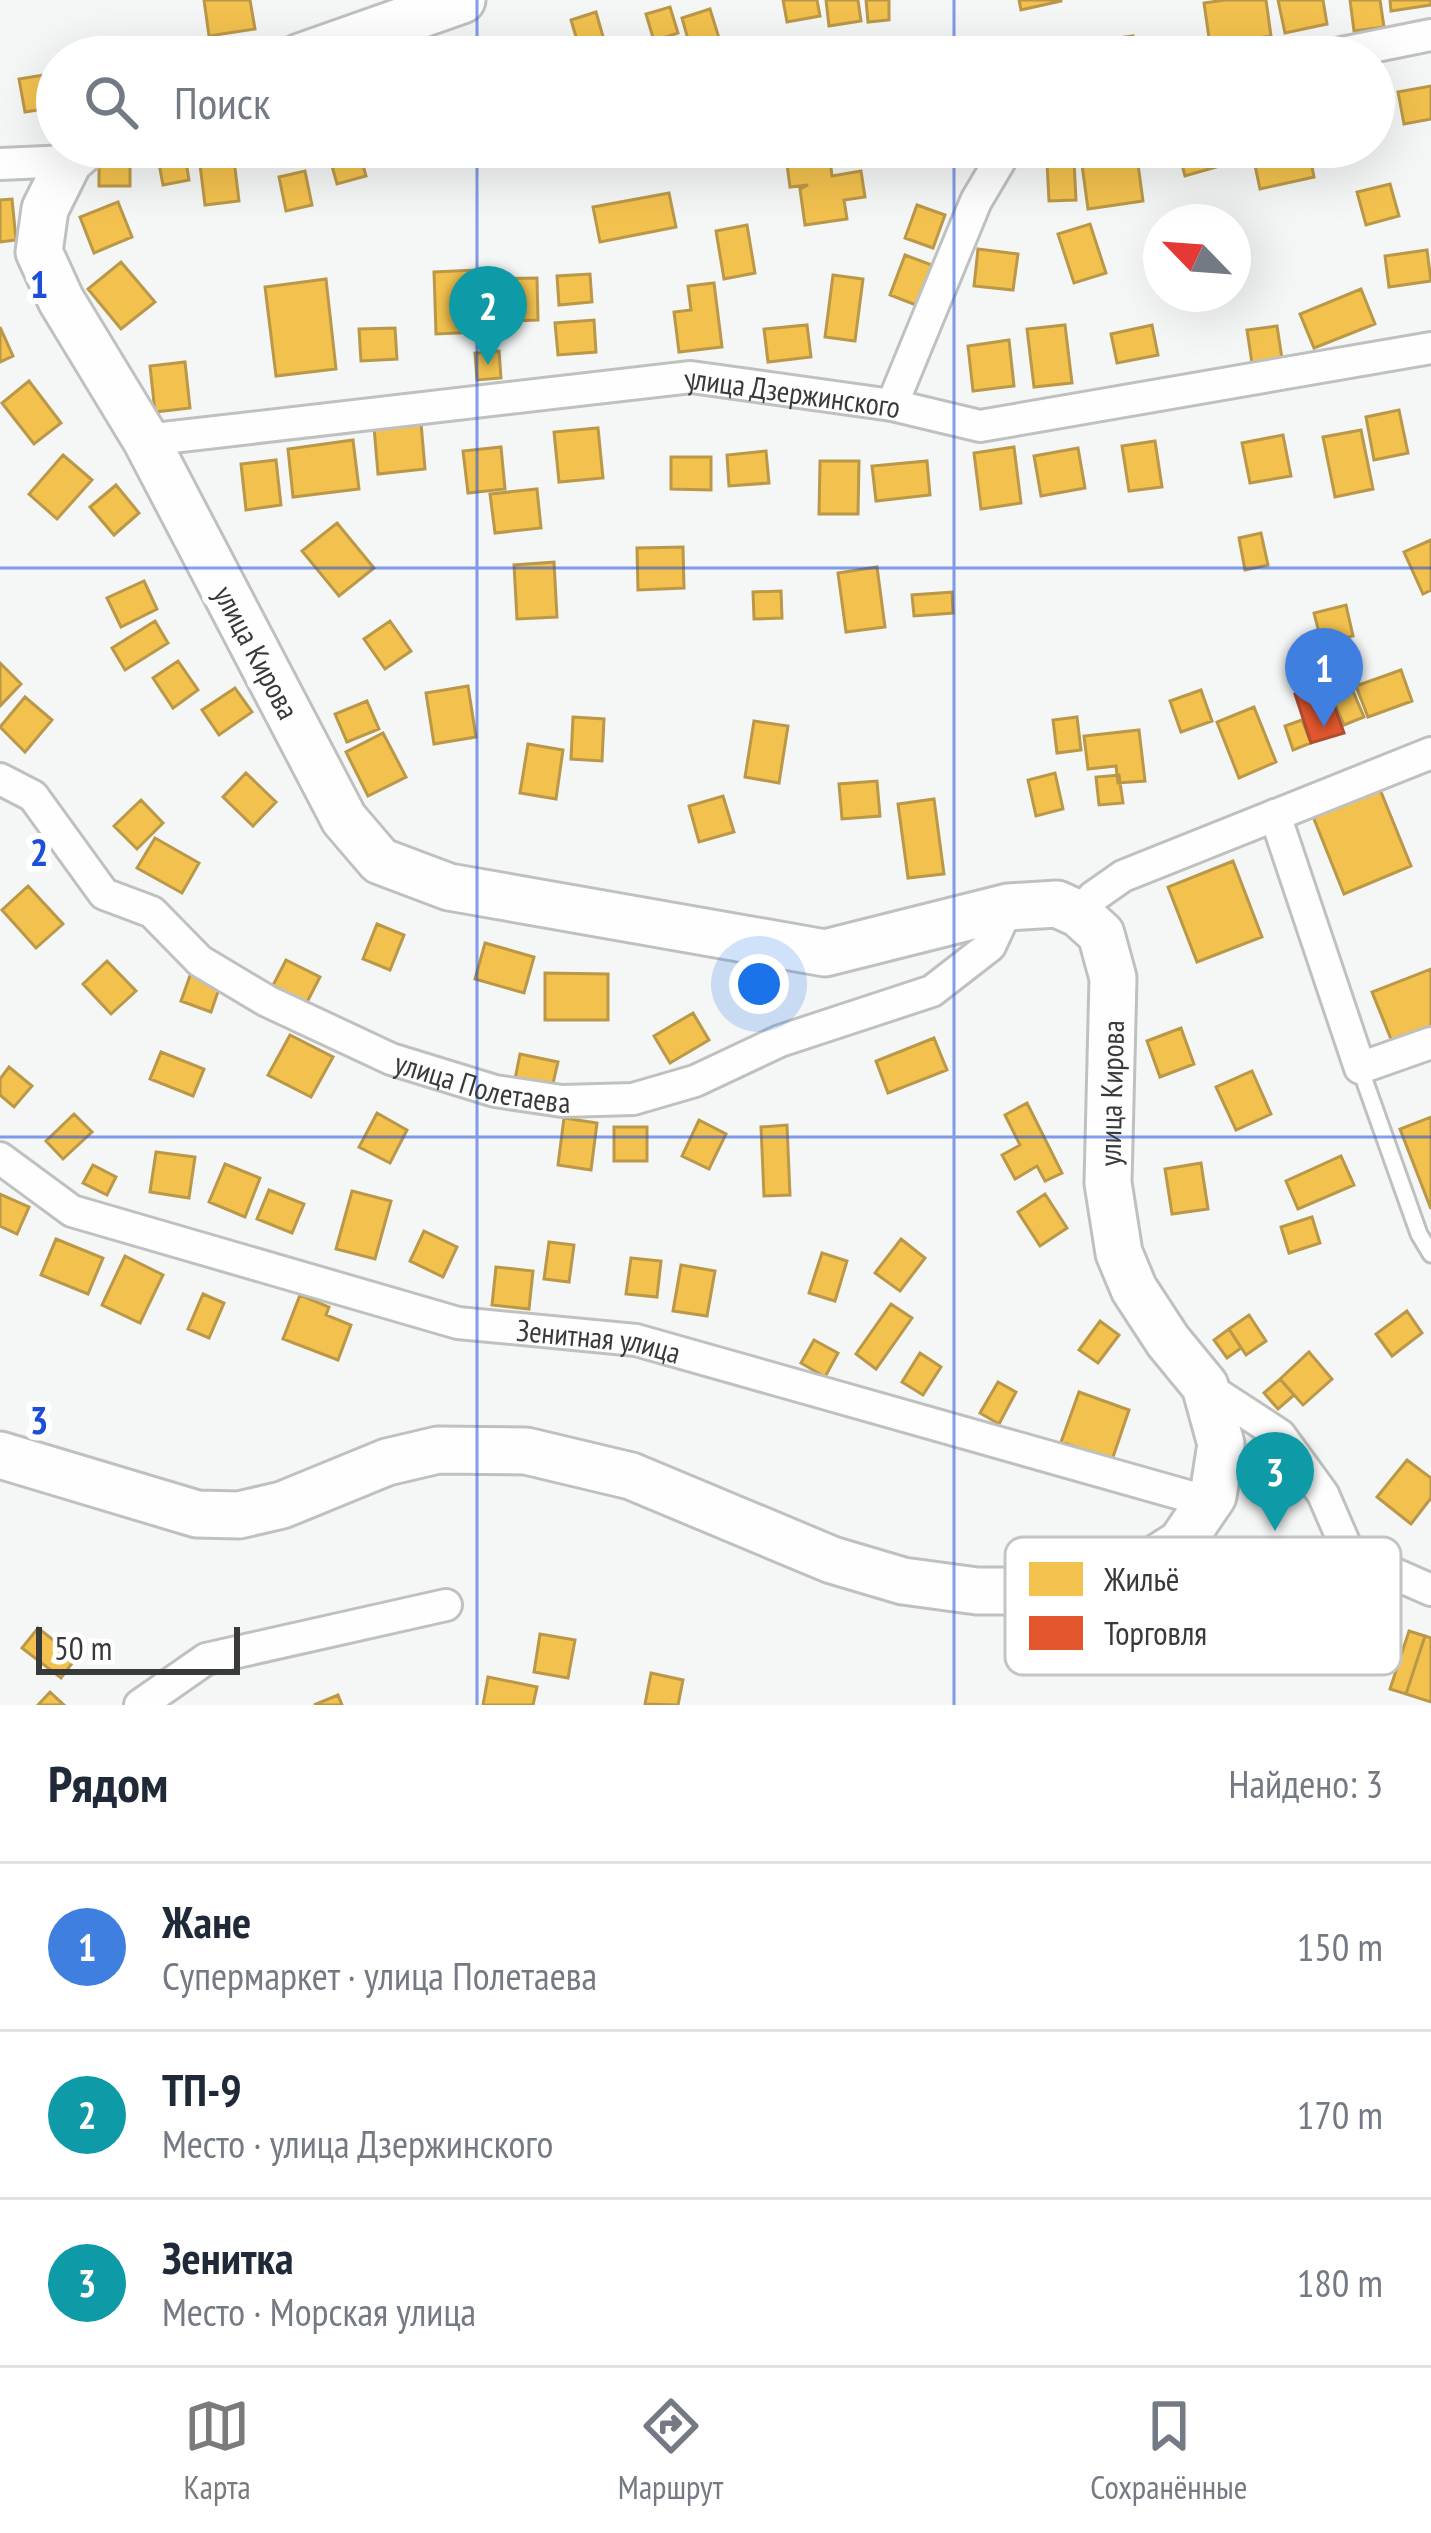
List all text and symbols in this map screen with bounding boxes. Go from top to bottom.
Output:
search box [36,36,1395,168]
icon: search [78,69,144,135]
text: Поиск [174,73,270,131]
north arrow [1143,204,1251,312]
text: 1 [30,258,48,309]
pin: 2 [449,266,527,365]
street label: улица Дзержинского [682,357,905,426]
street label: улица Кирова [206,578,308,726]
pin: 1 [1285,628,1363,727]
text: 2 [30,826,48,877]
your location [729,954,789,1014]
street label: улица Кирова [1089,1020,1131,1167]
street label: улица Полетаева [390,1042,571,1121]
street label: Зенитная улица [515,1309,685,1371]
text: 3 [30,1394,48,1445]
pin: 3 [1236,1432,1314,1531]
legend [1005,1537,1401,1675]
text: Жильё [1103,1557,1179,1600]
text: Торговля [1104,1611,1207,1654]
scale bar [36,1621,240,1674]
text: 50 m [54,1626,112,1669]
text: Рядом [48,1750,168,1816]
text: Найдено: 3 [1229,1758,1383,1809]
text: Жане [162,1892,251,1950]
text: 1 [78,1921,96,1972]
text: 150 m [1297,1921,1383,1972]
text: Супермаркет · улица Полетаева [162,1950,597,2001]
text: ТП-9 [162,2060,242,2118]
text: 2 [78,2089,96,2140]
text: 170 m [1297,2089,1383,2140]
text: Место · улица Дзержинского [162,2118,553,2169]
text: Зенитка [162,2228,294,2286]
text: 3 [78,2257,96,2308]
text: 180 m [1297,2257,1383,2308]
text: Место · Морская улица [162,2286,476,2337]
tab: Карта [184,2393,251,2508]
tab: Маршрут [618,2393,723,2508]
tab: Сохранённые [1090,2393,1247,2508]

